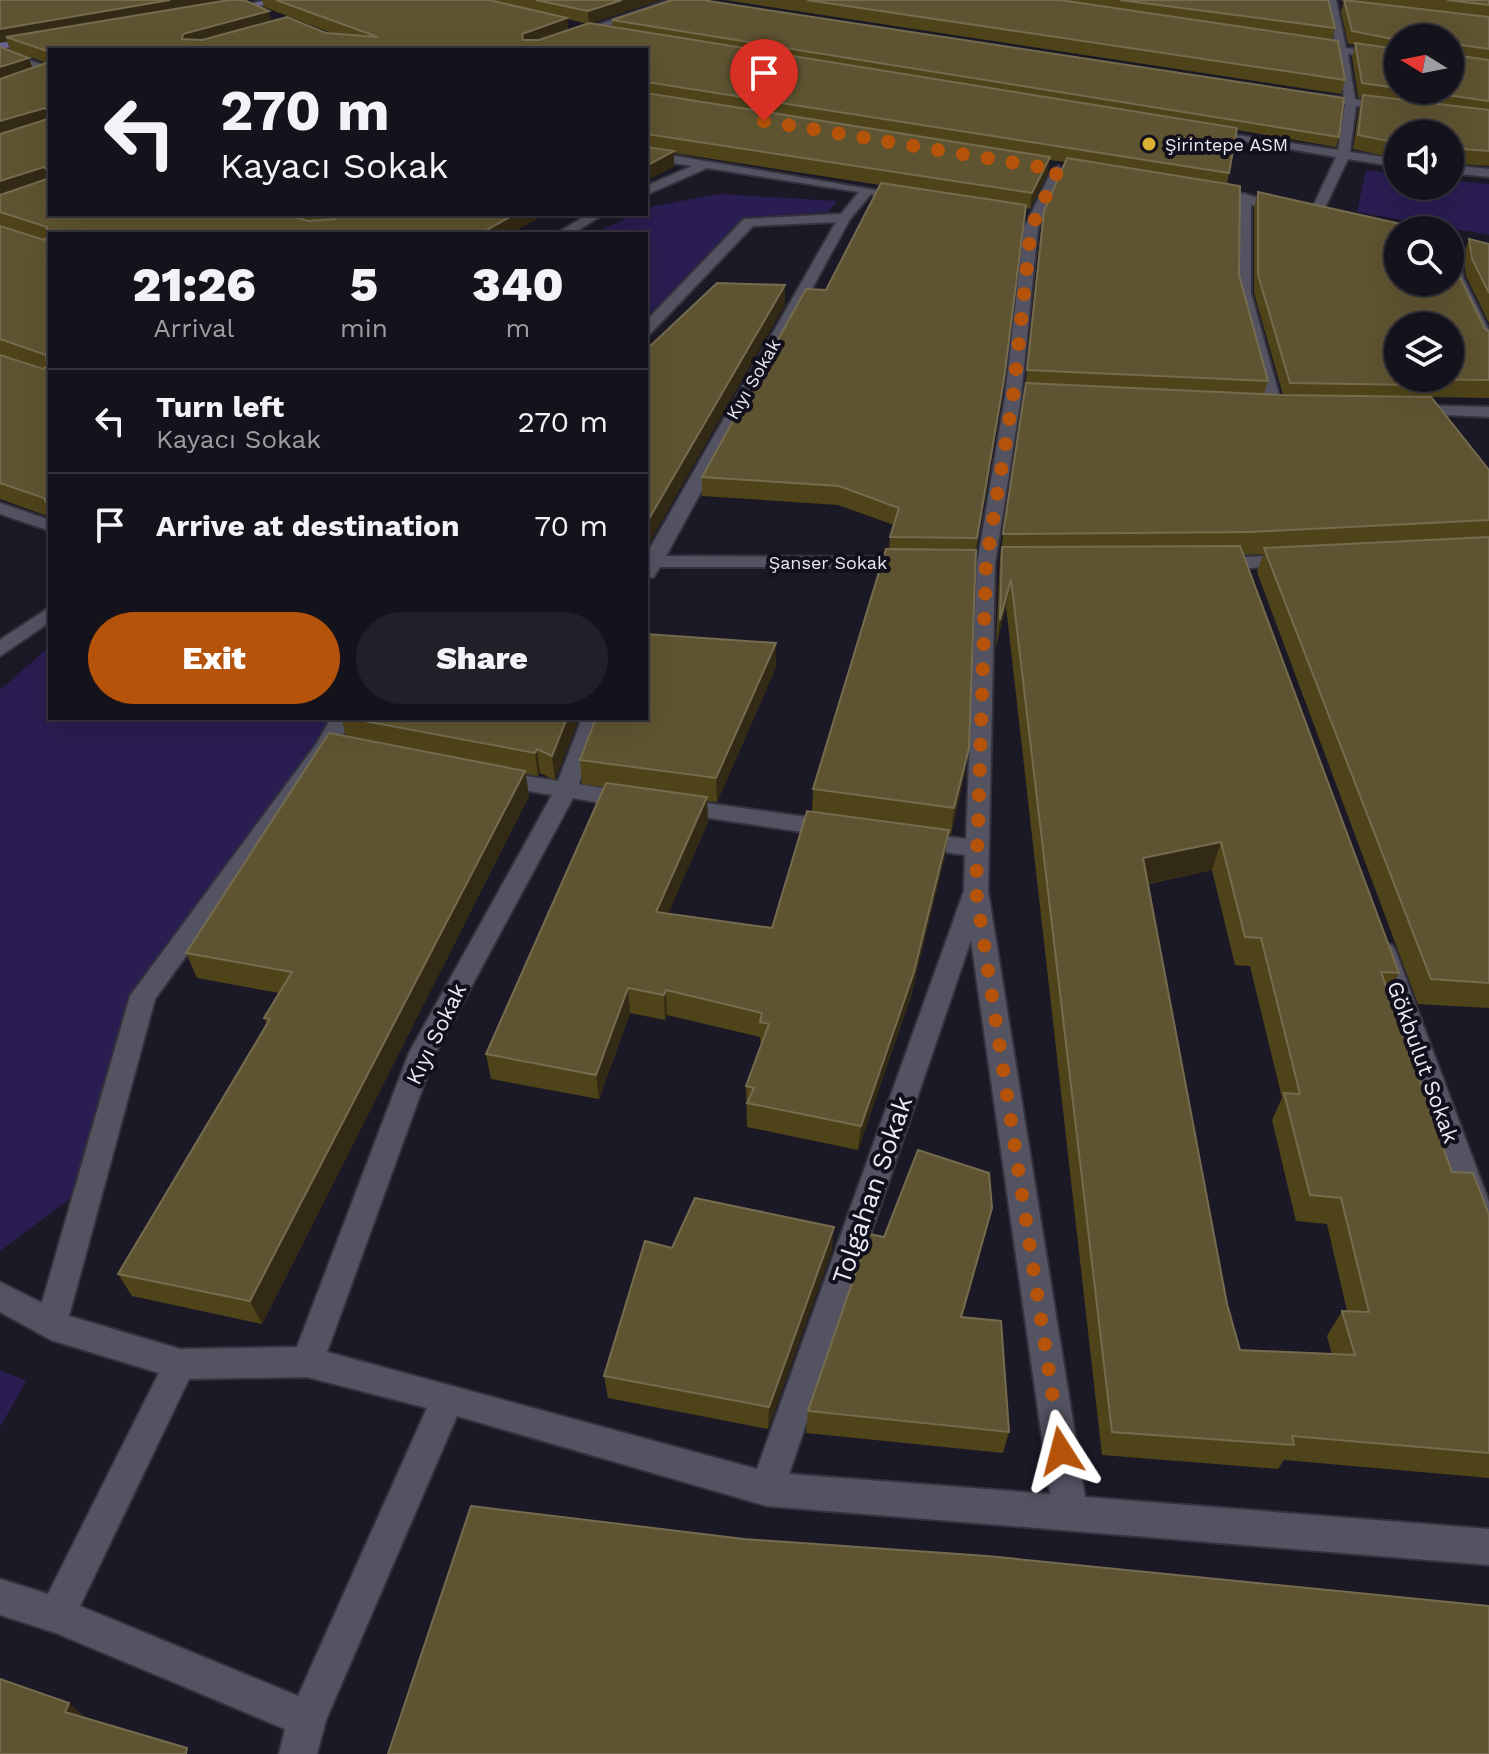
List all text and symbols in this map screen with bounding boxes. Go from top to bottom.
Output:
north arrow [1384,24,1464,104]
map controls [1384,24,1464,392]
pin [730,39,798,121]
icon: arrive [742,51,786,95]
text: 270 m [220,78,390,144]
icon: left [88,80,192,184]
button: sound [1384,120,1464,200]
place label: Şirintepe ASM [1165,134,1288,155]
marker: Şirintepe ASM [1140,135,1158,153]
text: Kayacı Sokak [220,145,448,187]
button: search [1384,216,1464,296]
text: 21:26 [132,256,256,313]
text: 5 [350,256,378,313]
text: 340 [472,256,564,313]
button: layers [1384,312,1464,392]
text: Arrival [153,313,235,343]
text: min [340,313,388,343]
text: m [505,313,530,343]
street label: Kıyı Sokak [722,335,784,423]
text: Turn left [156,389,284,424]
icon: left [88,399,132,443]
text: 270 m [517,404,608,439]
text: Kayacı Sokak [156,424,321,454]
icon: arrive [88,503,132,547]
text: Arrive at destination [156,508,460,543]
text: 70 m [534,508,608,543]
street label: Şanser Sokak [769,552,887,573]
button: Exit [88,612,340,704]
button: Share [356,612,608,704]
street label: Gökbulut Sokak [1382,978,1464,1146]
street label: Kıyı Sokak [401,979,471,1089]
street label: Tolgahan Sokak [826,1092,918,1288]
position arrow [1019,1409,1103,1493]

